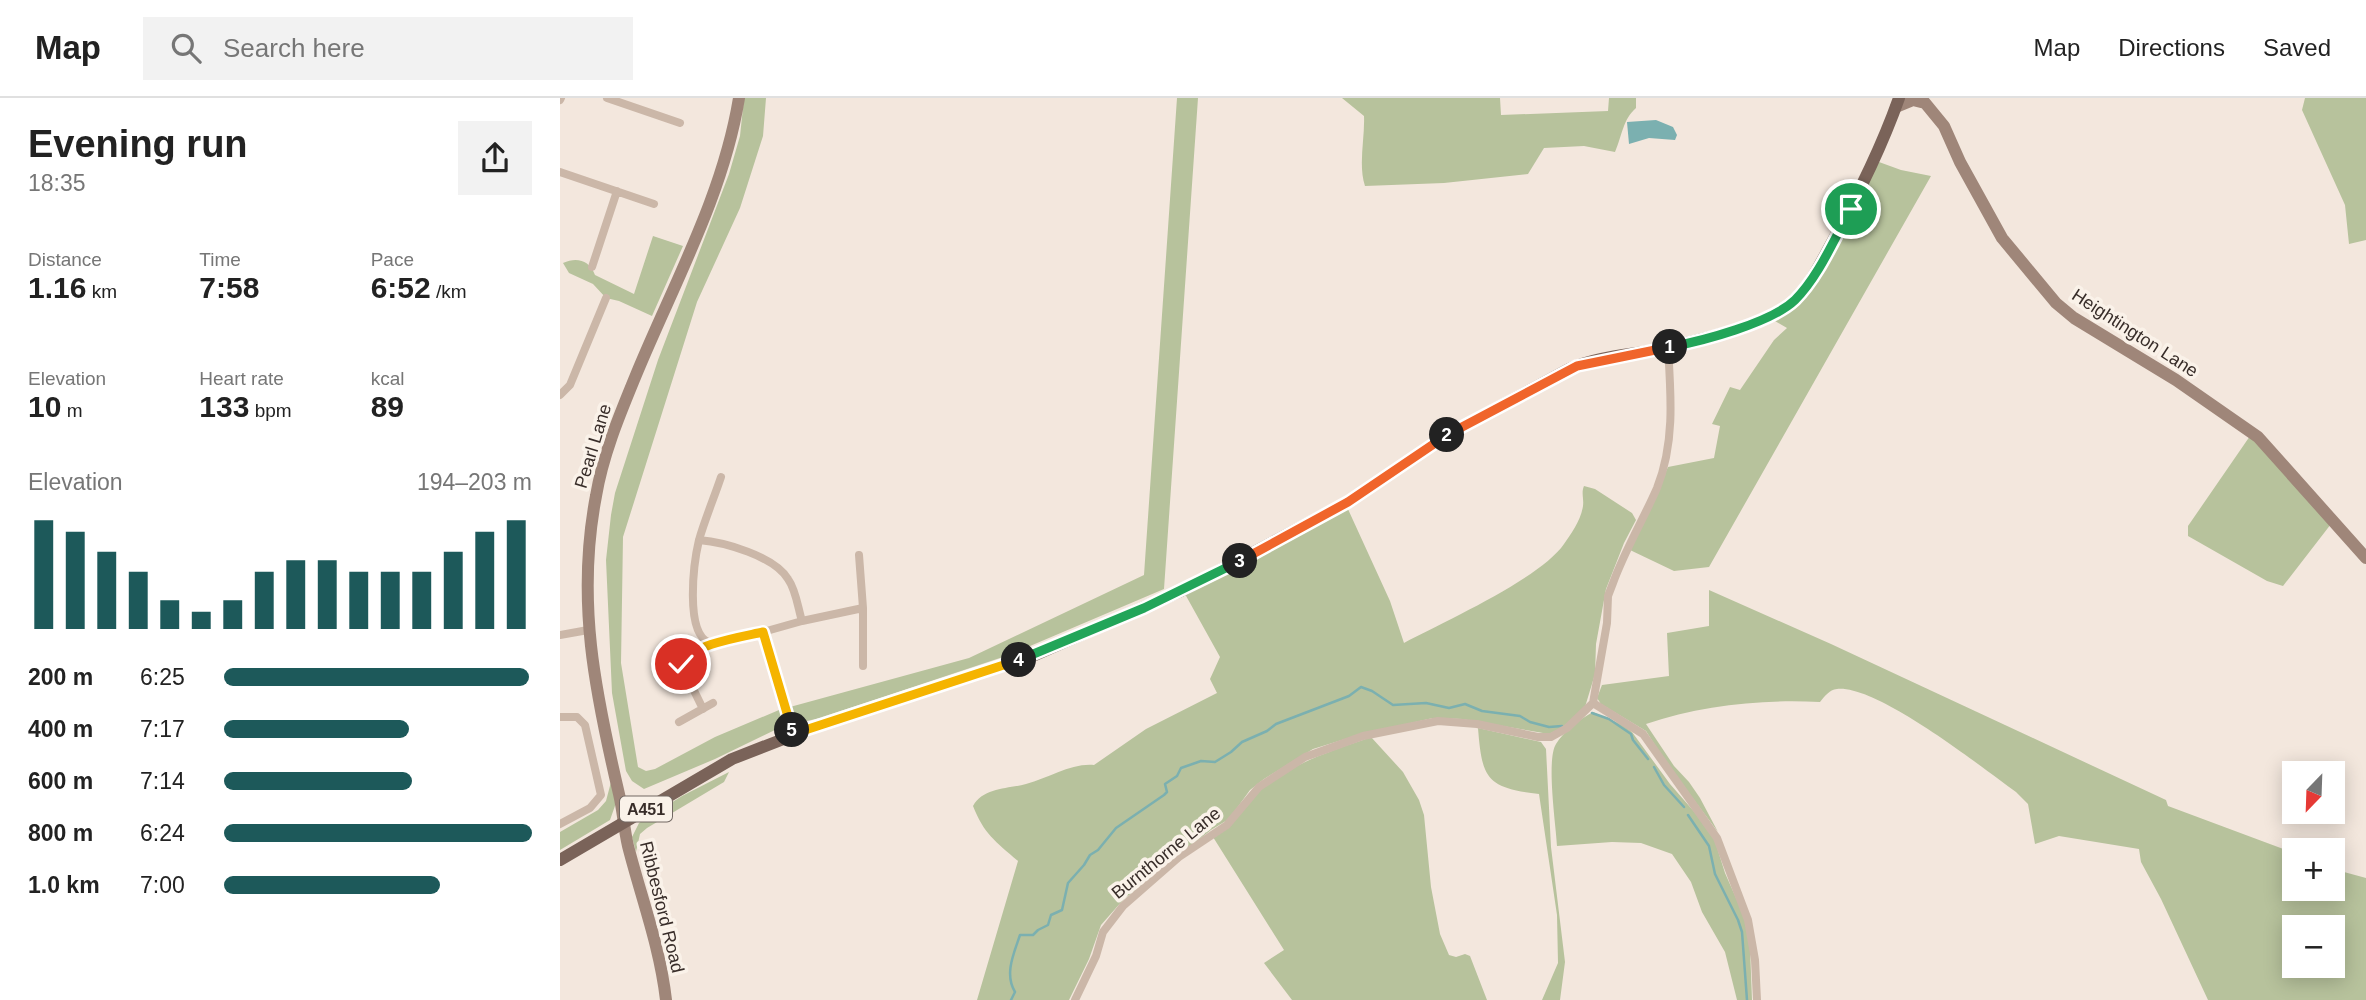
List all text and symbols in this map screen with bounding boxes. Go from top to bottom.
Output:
search box [143,17,633,80]
text: Map [35,29,101,66]
icon: search [167,29,205,67]
text: Search here [223,33,365,63]
text: Map [2034,34,2080,61]
text: Directions [2118,34,2225,61]
text: Saved [2263,34,2331,61]
button: share [458,121,532,195]
text: Evening run [28,123,248,165]
text: 18:35 [28,170,86,196]
pin [1821,179,1881,239]
icon: arrive [1832,190,1870,228]
text: Distance [28,249,102,270]
text: Time [199,249,241,270]
text: Pace [371,249,414,270]
text: 1.16 [28,271,86,304]
text: 7:58 [199,271,259,304]
text: 6:52 [371,271,431,304]
text: km [86,281,117,302]
text: /km [431,281,467,302]
street label: Heightington Lane [2068,285,2202,381]
pin: 1 [1652,330,1688,364]
text: 1 [1664,336,1675,357]
text: Elevation [28,368,106,389]
text: Heart rate [199,368,284,389]
text: kcal [371,368,404,389]
text: 10 [28,390,61,423]
text: 133 [199,390,249,423]
text: 89 [371,390,404,423]
text: m [61,400,82,421]
text: bpm [249,400,292,421]
street label: Pearl Lane [571,401,615,491]
pin: 2 [1430,418,1464,452]
text: 2 [1441,424,1452,445]
text: Elevation [28,469,123,495]
text: 194–203 m [417,469,532,495]
pin: 3 [1222,544,1258,578]
text: 3 [1234,550,1245,571]
pin [651,634,711,694]
pin: 4 [1002,642,1036,678]
icon: check [662,645,700,683]
text: 4 [1013,649,1024,670]
text: 200 m [28,664,93,690]
text: 6:25 [140,664,185,690]
pin: 5 [775,712,810,748]
text: 400 m [28,716,93,742]
text: 7:17 [140,716,185,742]
text: 5 [786,719,797,740]
north arrow [2282,761,2345,824]
map controls [2282,761,2345,978]
text: 600 m [28,768,93,794]
text: 7:14 [140,768,185,794]
road number: A451 [620,796,672,822]
street label: Burnthorne Lane [1108,803,1224,903]
text: 800 m [28,820,93,846]
text: 6:24 [140,820,185,846]
button: + [2282,838,2345,901]
street label: Ribbesford Road [636,839,688,975]
text: 1.0 km [28,872,100,898]
text: 7:00 [140,872,185,898]
button: − [2282,915,2345,978]

